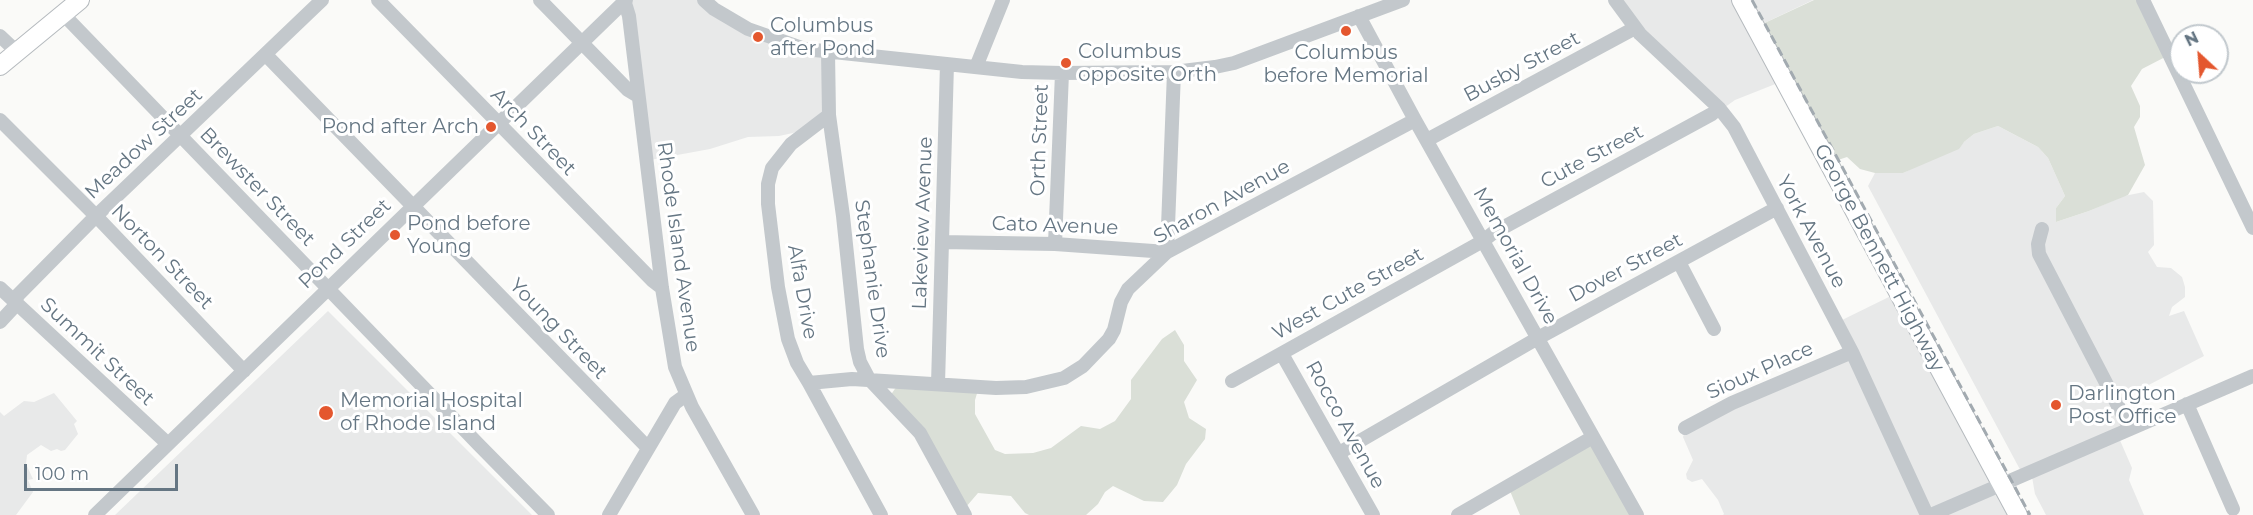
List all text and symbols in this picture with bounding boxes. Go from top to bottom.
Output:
place label: Columbus after Pond [770,14,875,61]
marker: Columbus before Memorial [1339,24,1353,38]
north arrow [2169,24,2229,84]
street label: Busby Street [1460,26,1584,108]
text: N [2182,28,2202,51]
marker: Columbus after Pond [751,30,765,44]
place label: Columbus opposite Orth [1078,40,1217,87]
place label: Columbus before Memorial [1263,41,1429,88]
marker: Columbus opposite Orth [1059,56,1073,70]
street label: Meadow Street [80,83,208,205]
street label: Arch Street [485,83,581,181]
street label: Orth Street [1026,83,1054,197]
place label: Pond after Arch [322,115,479,139]
marker: Pond after Arch [484,120,498,134]
street label: Cute Street [1537,120,1647,194]
street label: Brewster Street [194,123,320,251]
street label: Lakeview Avenue [908,136,938,310]
street label: Rhode Island Avenue [651,140,705,354]
street label: George Bennett Highway [1809,140,1949,376]
street label: Sharon Avenue [1150,155,1294,249]
street label: York Avenue [1771,171,1851,293]
street label: Memorial Drive [1467,183,1563,329]
street label: Pond Street [294,194,396,294]
street label: Stephanie Drive [849,198,895,360]
street label: Norton Street [106,200,218,314]
place label: Pond before Young [407,212,531,259]
street label: Cato Avenue [991,212,1119,240]
marker: Pond before Young [388,228,402,242]
street label: Dover Street [1565,228,1687,308]
street label: Alfa Drive [782,243,822,341]
street label: West Cute Street [1268,243,1428,345]
street label: Young Street [504,274,612,384]
street label: Summit Street [35,293,159,411]
street label: Sioux Place [1703,337,1817,405]
street label: Rocco Avenue [1300,357,1390,493]
place label: Darlington Post Office [2068,382,2177,429]
place label: Memorial Hospital of Rhode Island [340,389,523,436]
marker: Darlington Post Office [2049,398,2063,412]
marker: Memorial Hospital of Rhode Island [317,404,335,422]
scale bar [27,452,182,490]
text: 100 m [35,463,89,485]

